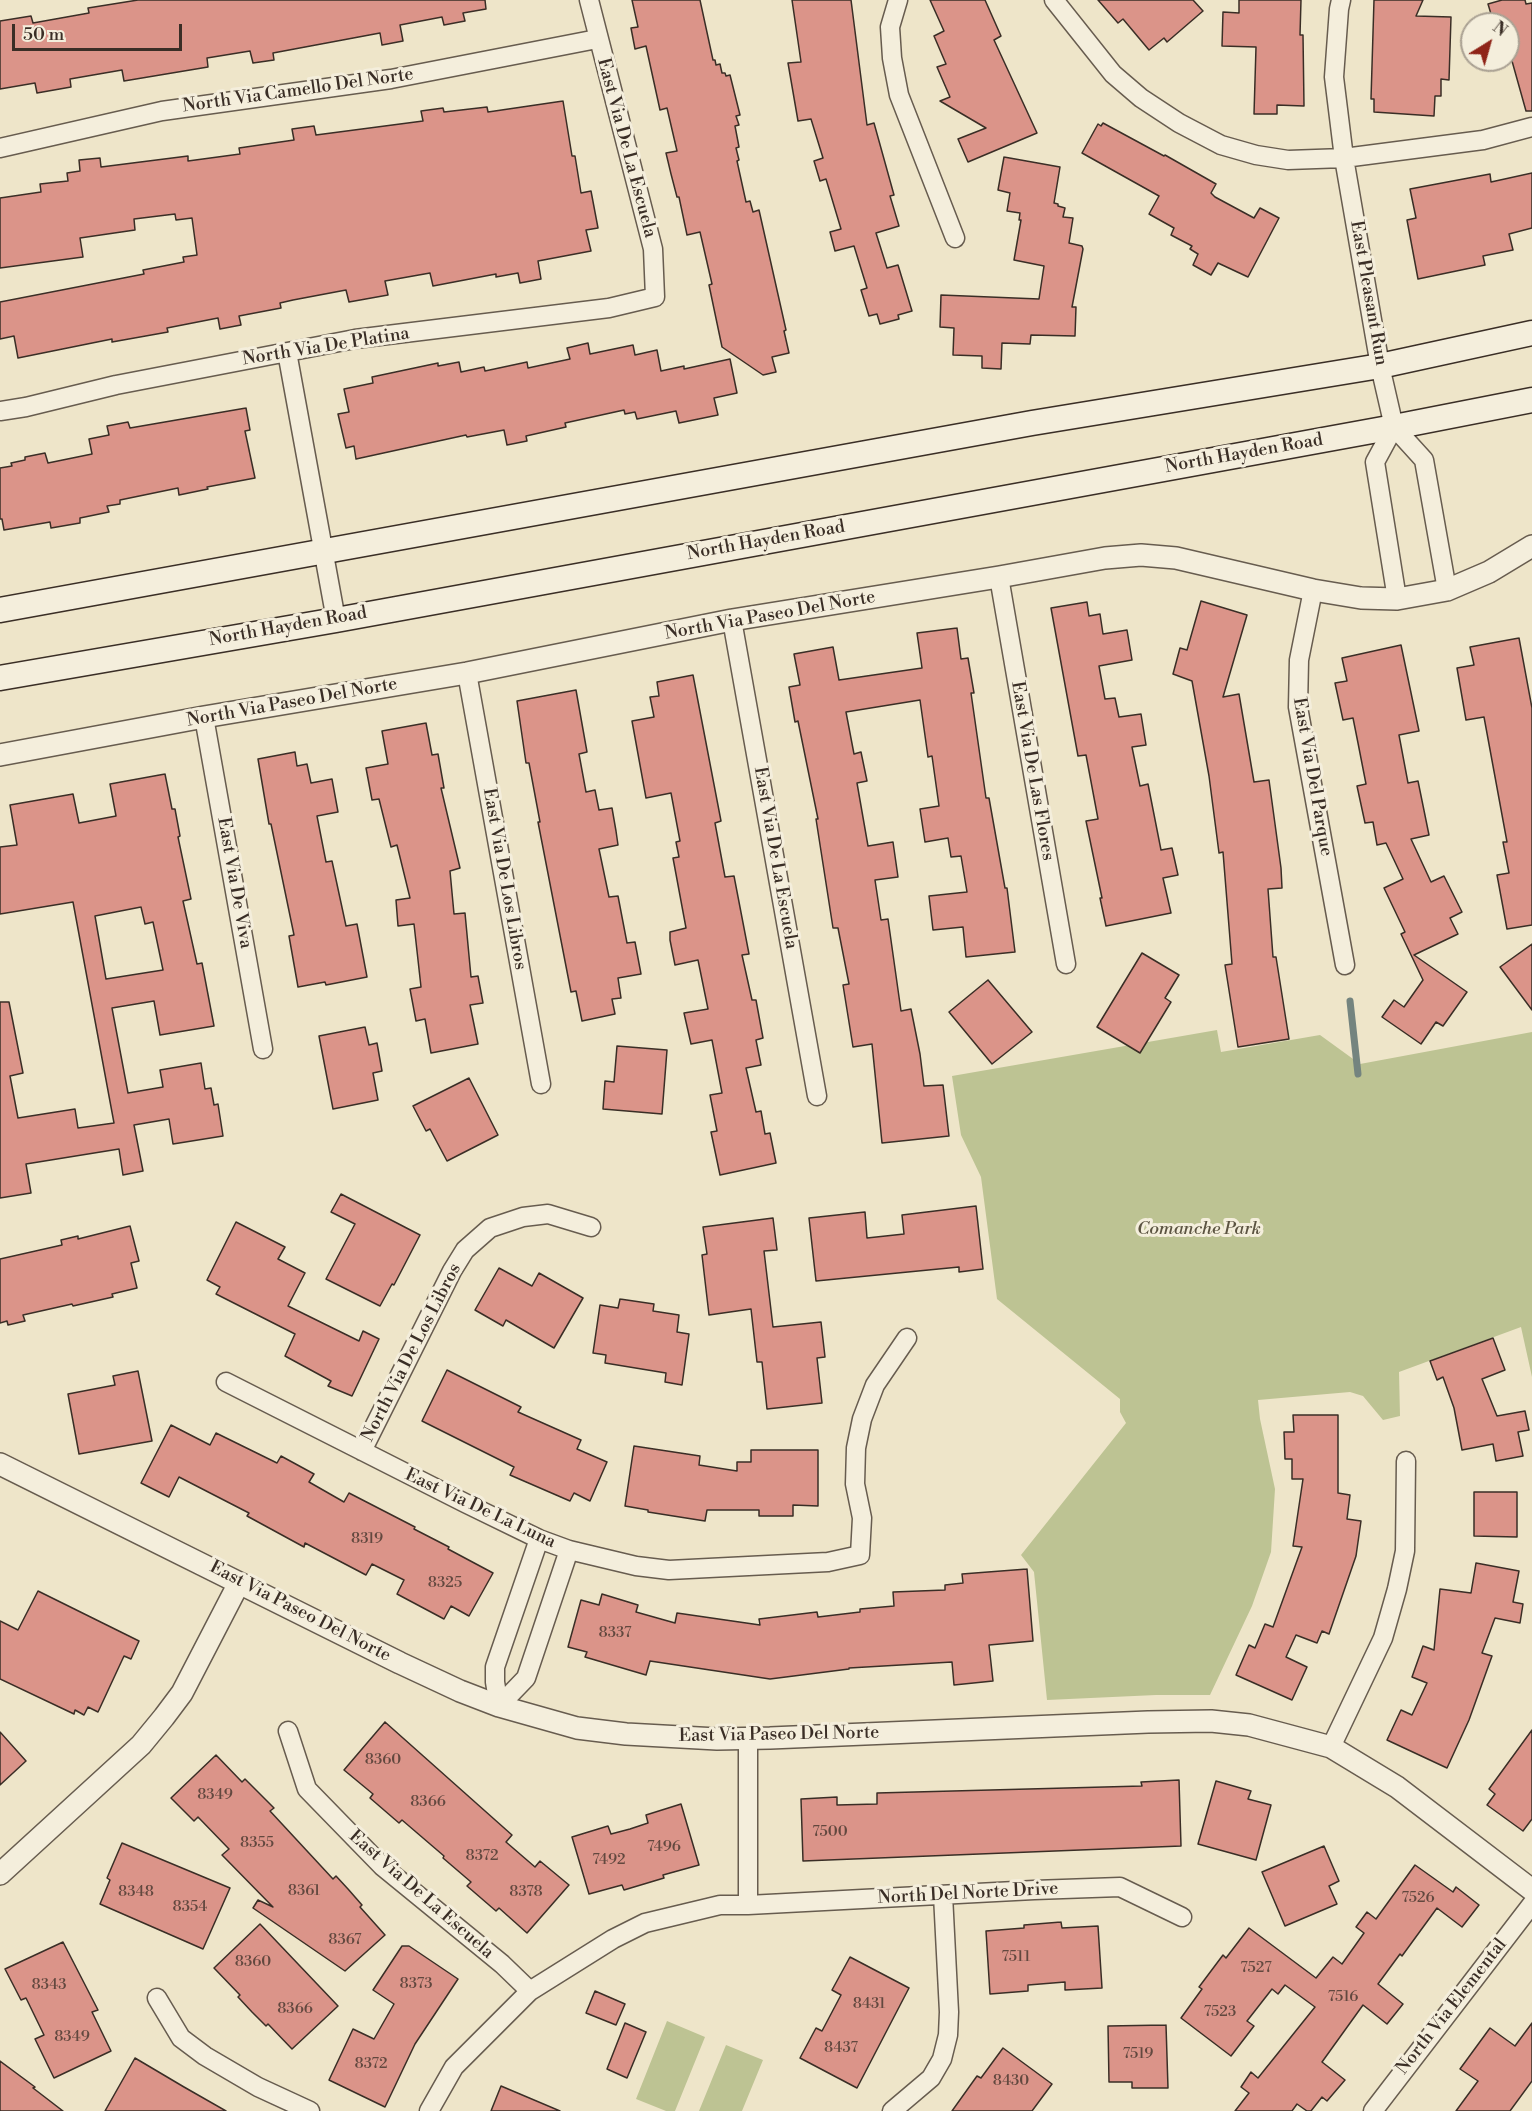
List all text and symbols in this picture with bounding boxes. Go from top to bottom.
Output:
scale bar [15,12,184,50]
north arrow [1460,12,1520,72]
text: N [1489,17,1511,41]
text: 50 m [23,23,64,46]
street label: East Via De La Escuela [592,56,660,240]
street label: North Via Camello Del Norte [181,64,415,118]
street label: East Pleasant Run [1345,219,1391,367]
street label: North Via De Platina [241,323,411,371]
street label: North Hayden Road [1163,429,1325,479]
street label: North Hayden Road [685,516,847,566]
street label: North Via Paseo Del Norte [663,587,877,645]
street label: North Hayden Road [207,602,369,652]
street label: North Via Paseo Del Norte [185,674,399,732]
street label: East Via De Las Flores [1006,680,1058,862]
street label: East Via Del Parque [1287,696,1337,858]
street label: East Via De La Escuela [748,765,802,951]
street label: East Via De Los Libros [477,786,531,972]
street label: East Via De Viva [212,816,256,950]
park label: Comanche Park [1137,1219,1261,1241]
street label: North Via De Los Libros [358,1260,466,1446]
street label: East Via De La Luna [401,1465,559,1553]
house number: 8319 [351,1530,383,1548]
street label: East Via Paseo Del Norte [206,1557,394,1667]
house number: 8325 [428,1574,462,1592]
house number: 8337 [598,1624,632,1642]
street label: East Via Paseo Del Norte [679,1722,879,1748]
house number: 8360 [365,1751,401,1769]
house number: 8349 [197,1786,233,1804]
house number: 8366 [410,1793,446,1811]
house number: 7500 [812,1823,848,1841]
street label: East Via De La Escuela [344,1826,498,1964]
house number: 8355 [240,1834,274,1852]
house number: 7496 [647,1838,681,1856]
house number: 8372 [465,1847,499,1865]
house number: 7492 [592,1851,626,1869]
street label: North Del Norte Drive [877,1878,1059,1910]
house number: 8361 [288,1882,320,1900]
house number: 8348 [118,1883,154,1901]
house number: 8378 [509,1883,543,1901]
house number: 7526 [1401,1889,1435,1907]
house number: 8354 [173,1898,207,1916]
house number: 8367 [328,1931,362,1949]
street label: North Via Elemental [1392,1935,1512,2079]
house number: 7511 [1002,1948,1030,1966]
house number: 8360 [235,1953,271,1971]
house number: 7527 [1240,1959,1272,1977]
house number: 8373 [400,1975,432,1993]
house number: 8343 [32,1976,66,1994]
house number: 7516 [1328,1988,1358,2006]
house number: 8431 [853,1995,885,2013]
house number: 8366 [277,2000,313,2018]
house number: 7523 [1204,2003,1236,2021]
house number: 8349 [54,2028,90,2046]
house number: 8437 [824,2039,858,2057]
house number: 7519 [1123,2045,1153,2063]
house number: 8372 [354,2055,388,2073]
house number: 8430 [993,2072,1029,2090]

